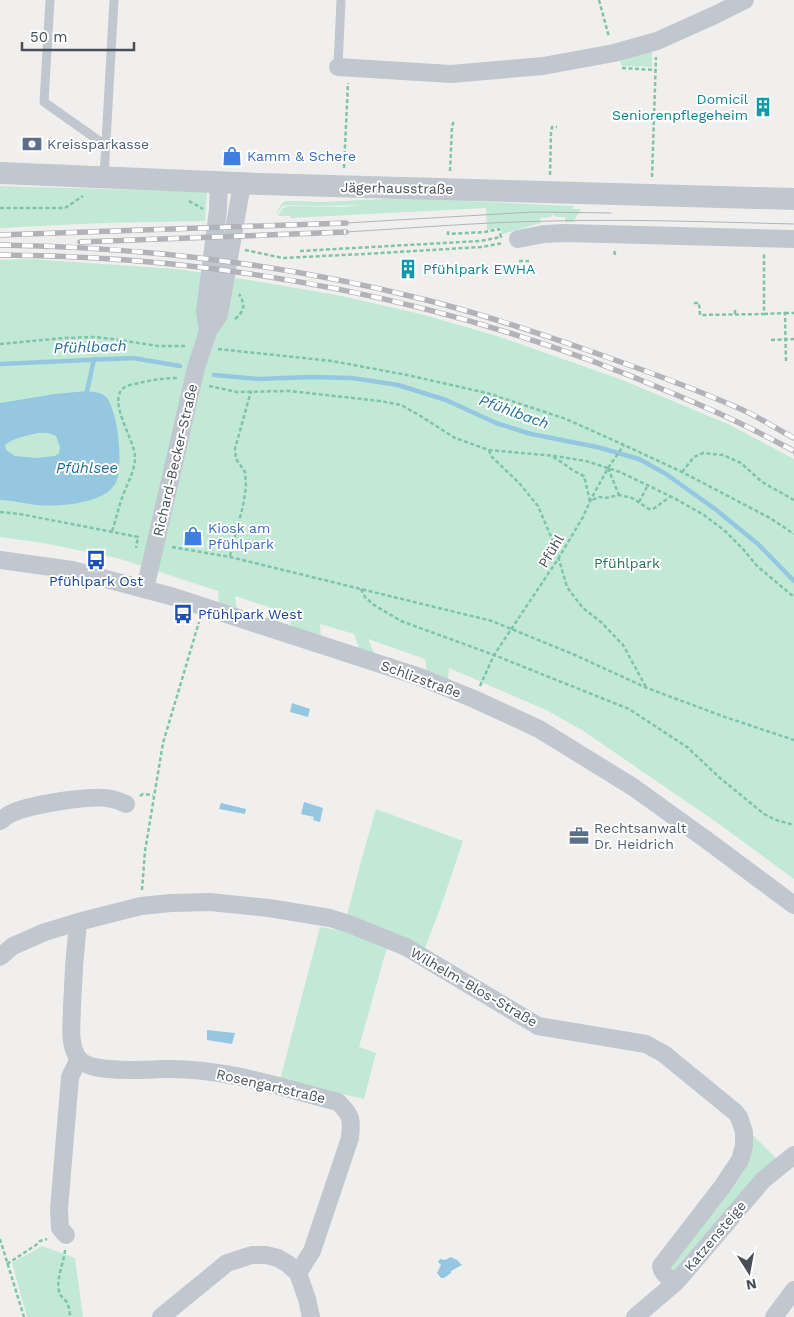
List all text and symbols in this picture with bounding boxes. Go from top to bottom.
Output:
scale bar [22,20,135,52]
text: 50 m [30,28,67,46]
place label: Domicil Seniorenpflegeheim [612,91,749,123]
building icon: Domicil Seniorenpflegeheim [752,96,774,118]
bank icon: Kreissparkasse [21,133,43,155]
place label: Kreissparkasse [47,136,149,152]
shop icon: Kamm & Schere [221,145,243,167]
place label: Kamm & Schere [247,148,356,164]
street label: Jägerhausstraße [340,179,454,197]
building icon: Pfühlpark EWHA [397,258,419,280]
place label: Pfühlpark EWHA [423,261,535,277]
water label: Pfühlbach [53,337,127,357]
street label: Richard-Becker-Straße [150,382,200,538]
water label: Pfühlbach [477,391,551,433]
water label: Pfühlsee [56,459,118,477]
place label: Kiosk am Pfühlpark [208,520,274,552]
shop icon: Kiosk am Pfühlpark [182,525,204,547]
street label: Pfühl [535,531,567,570]
bus stop icon: Pfühlpark Ost [85,549,107,571]
park label: Pfühlpark [594,555,660,571]
place label: Pfühlpark Ost [49,573,143,589]
bus stop icon: Pfühlpark West [172,603,194,625]
place label: Pfühlpark West [198,606,303,622]
street label: Schlizstraße [379,657,463,701]
place label: Rechtsanwalt Dr. Heidrich [594,820,687,852]
office icon: Rechtsanwalt Dr. Heidrich [568,825,590,847]
street label: Wilhelm-Blos-Straße [408,944,540,1030]
street label: Rosengartstraße [215,1066,327,1106]
street label: Katzensteige [681,1197,749,1275]
north arrow [724,1247,774,1297]
text: N [745,1276,758,1294]

